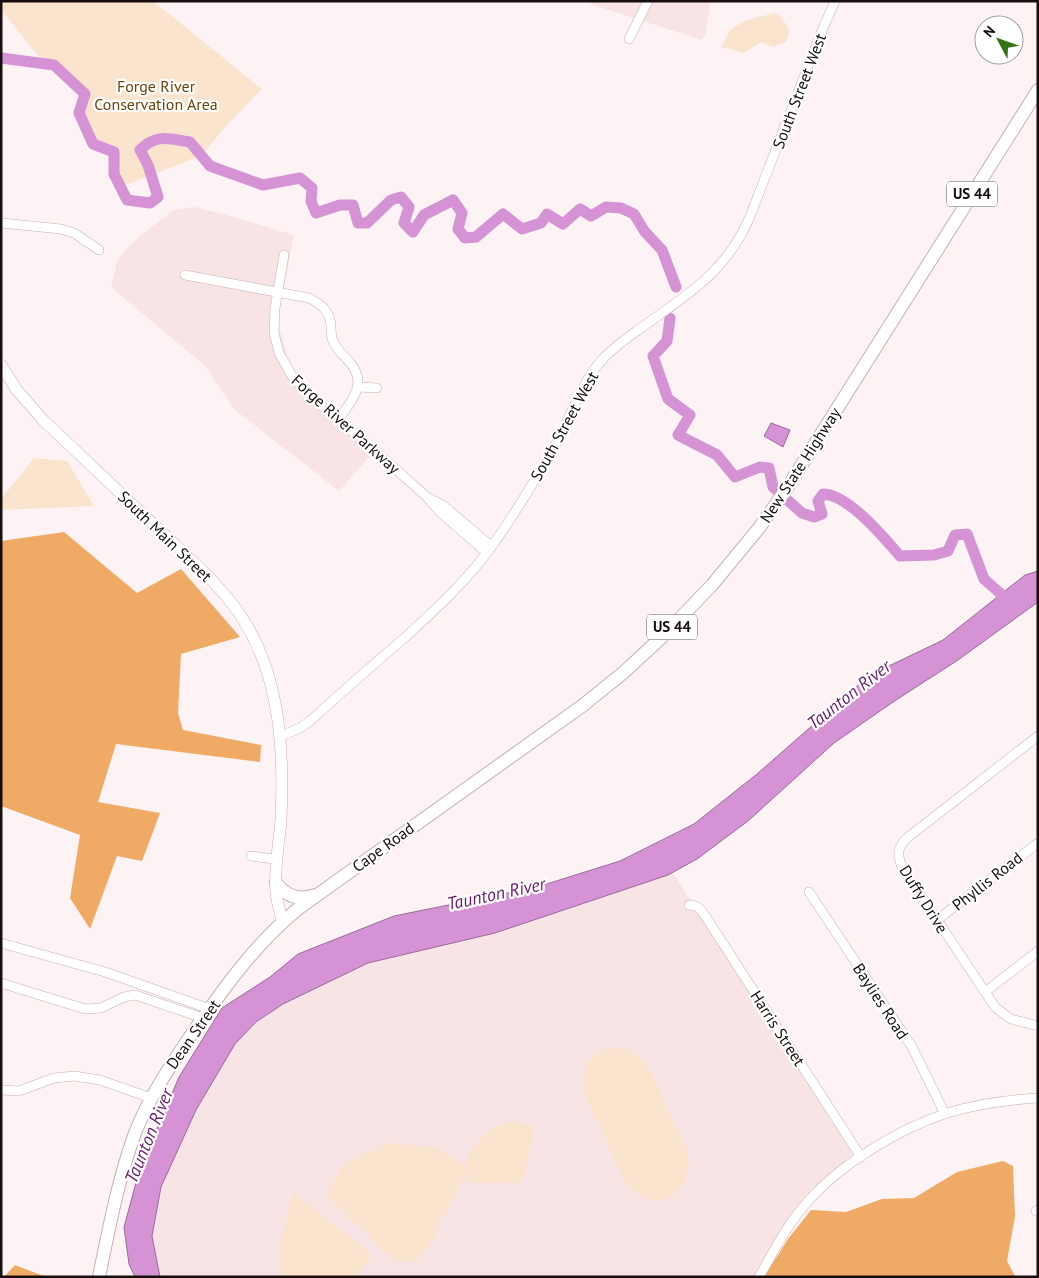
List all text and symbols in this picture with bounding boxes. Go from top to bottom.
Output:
north arrow [974,15,1024,65]
text: N [979,22,999,41]
street label: South Street West [768,30,830,151]
park label: Forge River Conservation Area [94,76,218,114]
road number: US 44 [947,182,997,206]
street label: South Street West [526,367,603,484]
street label: Forge River Parkway [288,370,405,478]
street label: New State Highway [755,403,845,526]
street label: South Main Street [114,486,217,586]
road number: US 44 [647,614,697,640]
water label: Taunton River [802,654,896,735]
street label: Cape Road [348,818,418,876]
street label: Phyllis Road [948,847,1026,915]
street label: Duffy Drive [895,861,953,937]
water label: Taunton River [444,872,548,915]
street label: Baylies Road [849,959,913,1043]
street label: Harris Street [746,987,810,1070]
street label: Dean Street [162,995,225,1073]
water label: Taunton River [119,1084,178,1187]

